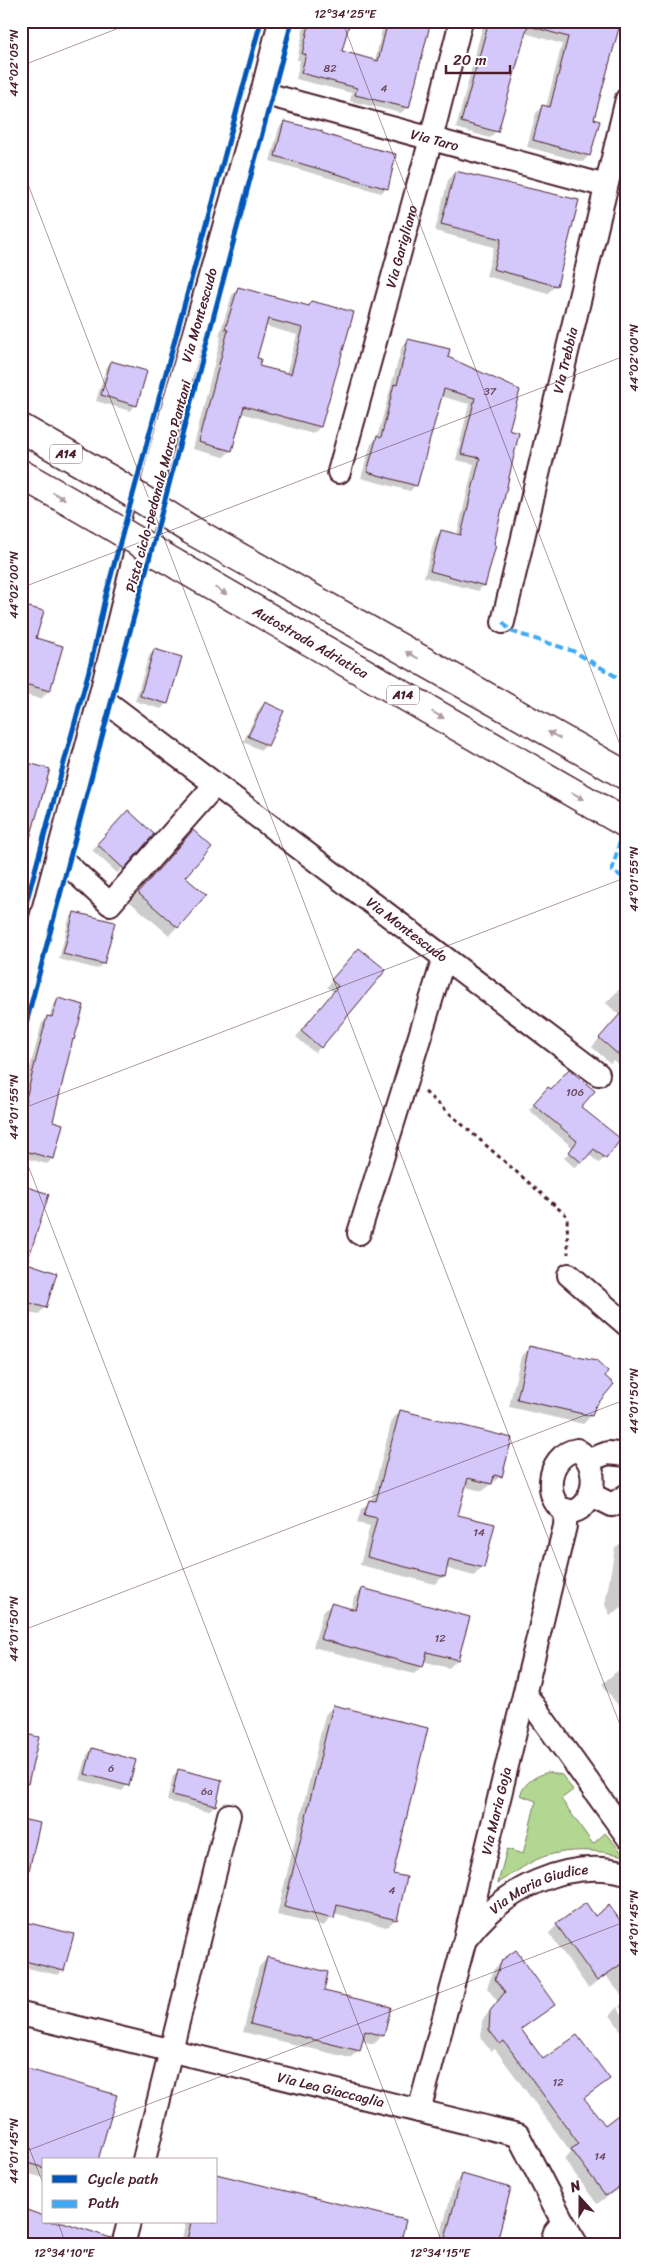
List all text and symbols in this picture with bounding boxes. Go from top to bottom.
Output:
text: 12°34'25"E [314,3,377,25]
text: 44°02'05"N [3,29,25,97]
scale bar [446,42,509,74]
text: 20 m [453,47,487,73]
house number: 82 [324,59,337,78]
house number: 4 [381,79,388,98]
street label: Via Taro [408,122,462,159]
street label: Via Garigliano [378,202,425,291]
street label: Via Montescudo [174,265,225,365]
street label: Via Trebbia [546,324,586,396]
text: 44°02'00"N [623,324,645,392]
street label: Pista ciclo-pedonale Marco Pantani [118,376,199,595]
house number: 37 [484,382,497,401]
road number: A14 [50,444,82,464]
one-way arrow [53,491,66,500]
text: 44°02'00"N [3,551,25,619]
one-way arrow [214,586,228,595]
street label: Autostrada Adriatica [247,598,374,686]
one-way arrow [405,651,420,659]
road number: A14 [387,686,419,704]
one-way arrow [431,711,444,720]
one-way arrow [547,730,560,739]
one-way arrow [572,792,585,801]
text: 44°01'55"N [623,846,645,912]
street label: Via Montescudo [360,890,453,969]
text: 44°01'55"N [3,1074,25,1140]
house number: 106 [566,1083,584,1102]
text: 44°01'50"N [623,1368,645,1434]
house number: 14 [473,1523,485,1542]
text: 44°01'50"N [3,1596,25,1662]
house number: 12 [434,1629,446,1648]
house number: 6 [108,1759,114,1778]
street label: Via Maria Goja [474,1764,519,1857]
house number: 6a [201,1782,213,1801]
street label: Via Maria Giudice [484,1857,589,1921]
house number: 4 [389,1881,396,1900]
text: 44°01'45"N [623,1890,645,1956]
street label: Via Lea Giaccaglia [275,2065,387,2115]
house number: 12 [552,2073,564,2092]
text: 44°01'45"N [3,2118,25,2184]
house number: 14 [594,2147,606,2166]
legend [42,2158,218,2224]
text: Cycle path [88,2166,159,2192]
text: N [566,2173,585,2200]
north arrow [556,2174,606,2224]
text: Path [88,2190,119,2216]
text: 12°34'10"E [34,2242,95,2264]
text: 12°34'15"E [410,2242,471,2264]

